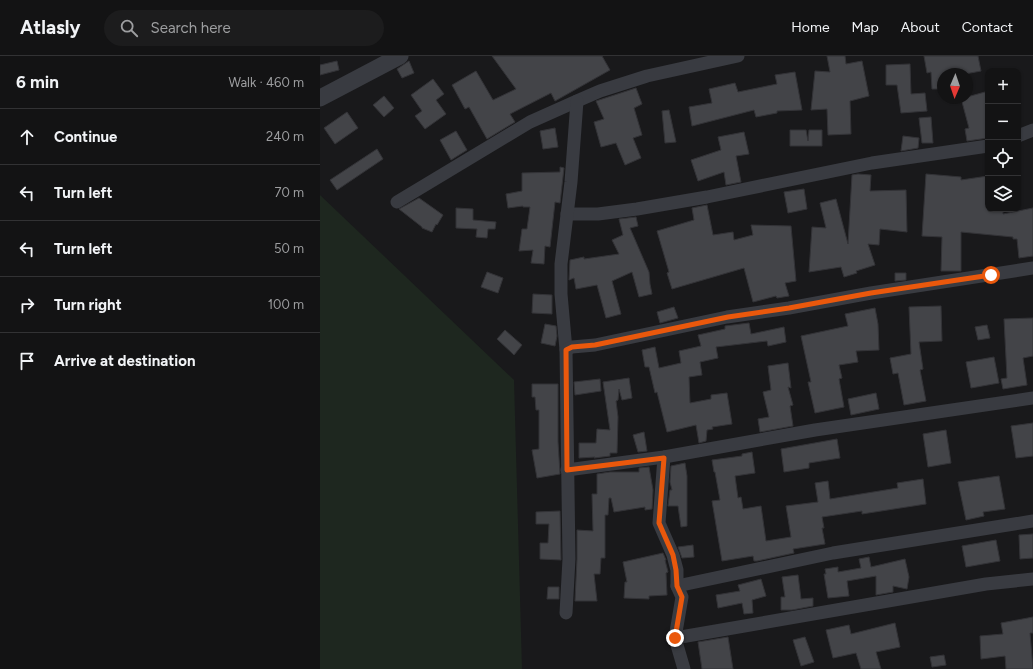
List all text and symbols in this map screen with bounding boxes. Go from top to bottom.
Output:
search box [104,10,384,46]
text: Atlasly [20,16,80,39]
icon: search [118,17,140,39]
text: Search here [150,19,231,37]
text: Home [791,19,830,36]
text: Map [852,19,879,36]
text: About [901,19,940,36]
text: Contact [962,19,1013,36]
north arrow [937,68,973,104]
map controls [985,68,1021,212]
button: + [985,68,1021,104]
text: 6 min [16,72,59,92]
text: Walk · 460 m [228,75,304,90]
button: − [985,104,1021,140]
icon: ahead [16,126,38,148]
text: Continue [54,128,117,146]
text: 240 m [266,129,304,144]
button: locate [985,140,1021,176]
button: layers [985,176,1021,212]
icon: left [16,182,38,204]
text: Turn left [54,184,112,202]
text: 70 m [274,185,304,200]
icon: left [16,238,38,260]
text: Turn left [54,240,112,258]
text: 50 m [274,241,304,256]
route start [982,266,1000,284]
icon: right [16,294,38,316]
text: Turn right [54,296,122,314]
text: 100 m [268,297,304,312]
icon: arrive [16,350,38,372]
text: Arrive at destination [54,352,195,370]
route end [666,629,684,647]

